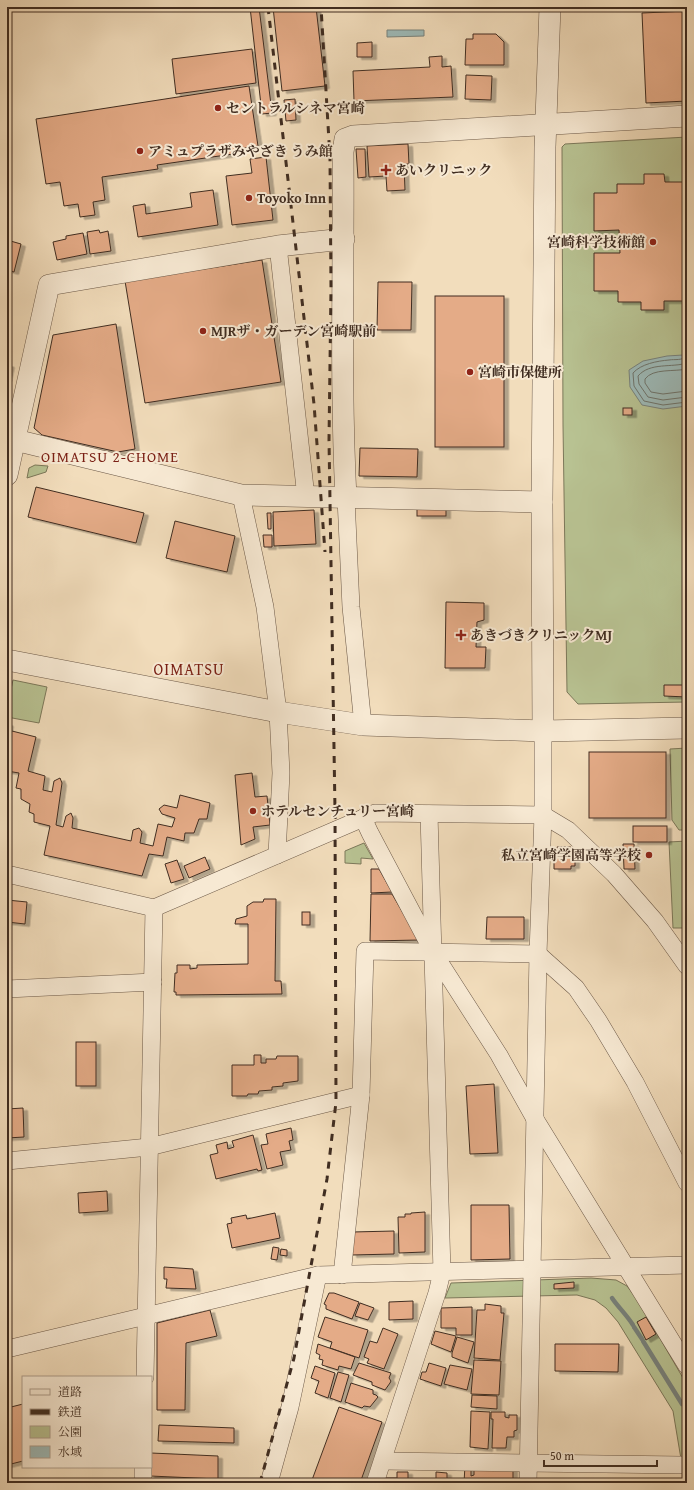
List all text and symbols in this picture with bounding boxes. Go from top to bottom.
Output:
place label: セントラルシネマ宮崎 [226,98,365,118]
marker: セントラルシネマ宮崎 [213,103,223,113]
place label: アミュプラザみやざき うみ館 [148,141,333,161]
marker: アミュプラザみやざき うみ館 [135,146,145,156]
place label: あいクリニック [395,160,492,180]
marker: あいクリニック [380,164,392,176]
place label: Toyoko Inn [257,188,327,208]
marker: Toyoko Inn [244,193,254,203]
place label: 宮崎科学技術館 [547,232,645,252]
marker: 宮崎科学技術館 [648,237,658,247]
place label: MJRザ・ガーデン宮崎駅前 [211,321,376,341]
marker: MJRザ・ガーデン宮崎駅前 [198,326,208,336]
place label: 宮崎市保健所 [478,362,562,382]
marker: 宮崎市保健所 [465,367,475,377]
district label: OIMATSU 2-CHOME [41,446,179,467]
place label: あきづきクリニックMJ [470,625,612,645]
marker: あきづきクリニックMJ [455,629,467,641]
district label: OIMATSU [154,657,225,681]
place label: ホテルセンチュリー宮崎 [261,801,414,821]
marker: ホテルセンチュリー宮崎 [248,806,258,816]
place label: 私立宮崎学園高等学校 [501,845,641,865]
marker: 私立宮崎学園高等学校 [644,850,654,860]
legend [22,1376,152,1468]
text: 道路 [58,1383,82,1400]
text: 鉄道 [57,1403,82,1420]
text: 公園 [58,1423,82,1440]
scale bar [544,1442,657,1468]
text: 水域 [58,1443,82,1460]
text: 50 m [550,1447,574,1464]

